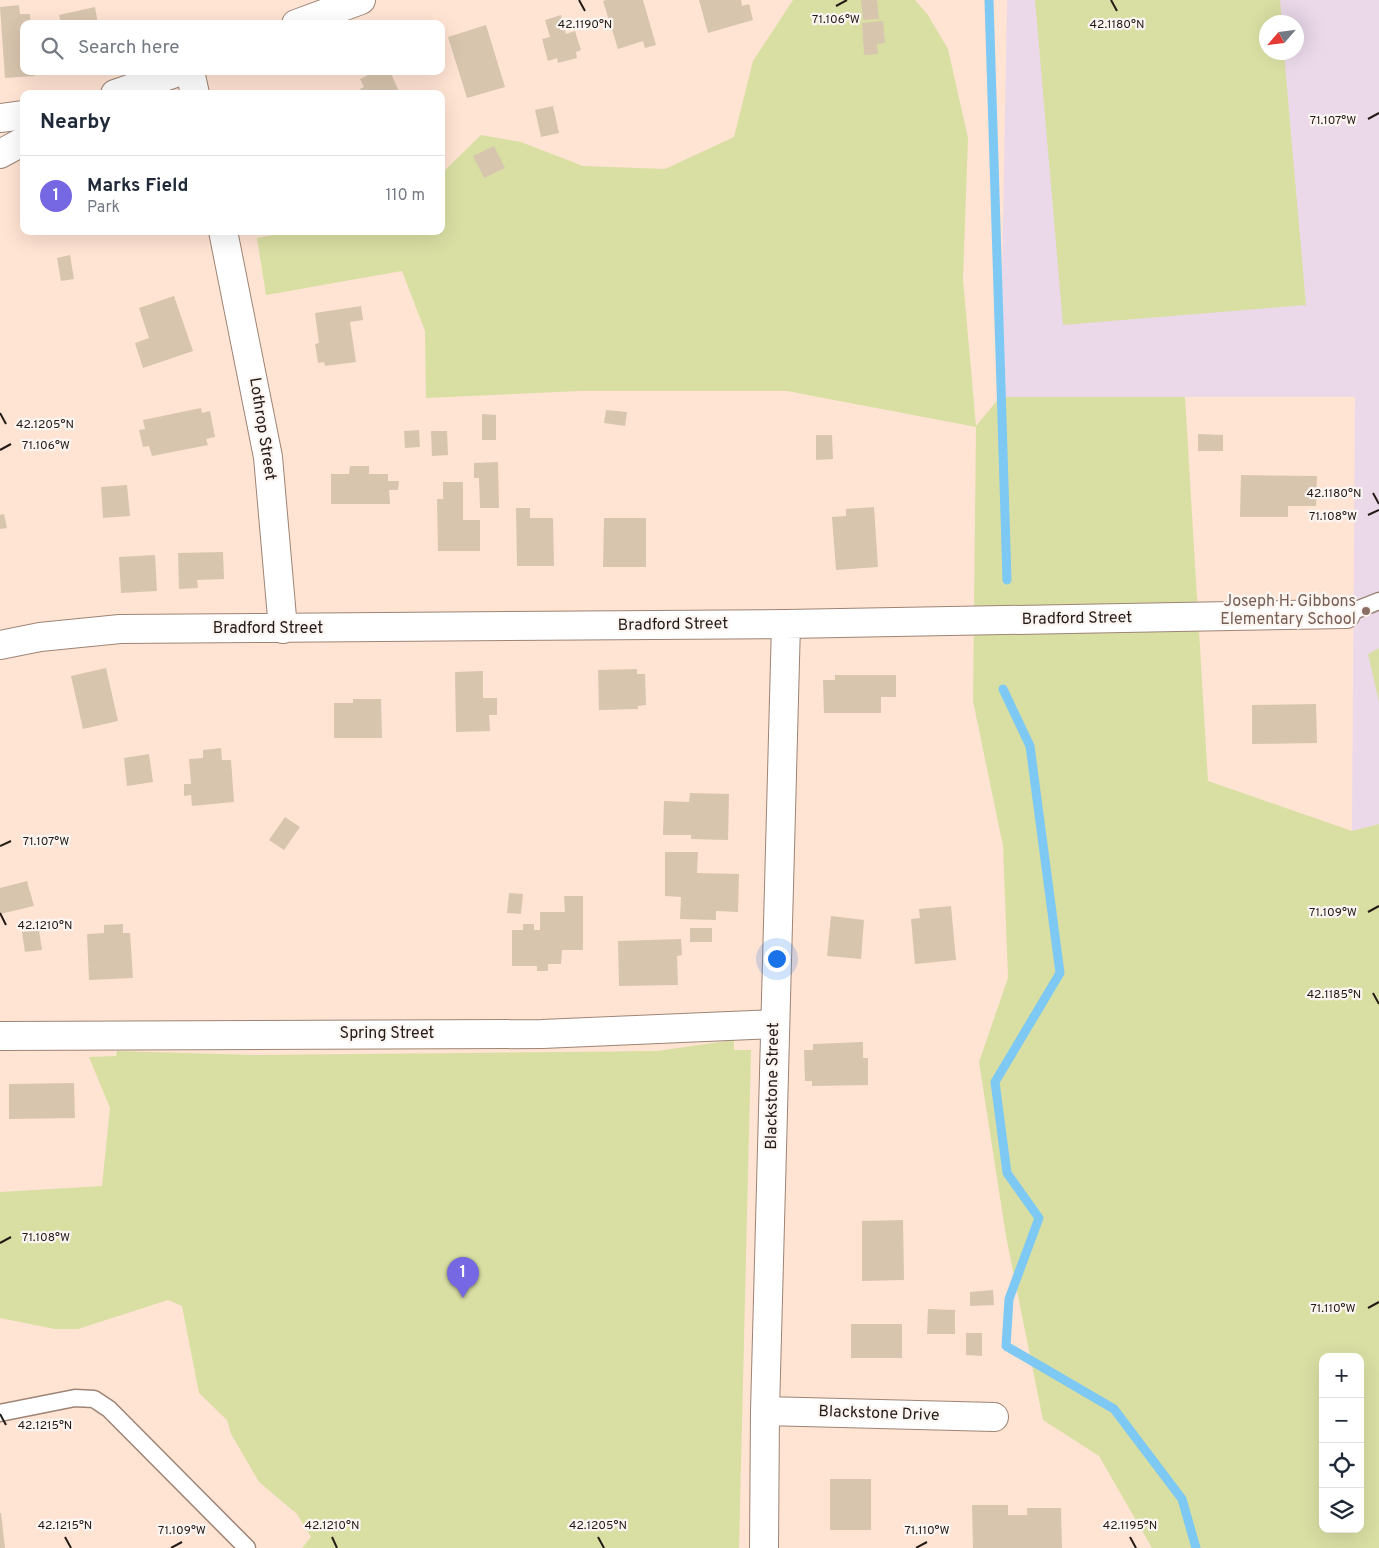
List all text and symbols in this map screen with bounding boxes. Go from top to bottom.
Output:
text: 71.106°W [812,12,860,28]
north arrow [1259,15,1304,60]
text: 42.1190°N [558,17,612,33]
text: 42.1180°N [1090,17,1144,33]
search box [20,20,445,75]
icon: search [38,34,66,62]
text: Search here [78,36,180,60]
text: Nearby [40,109,111,136]
text: 71.107°W [1310,113,1356,129]
text: Marks Field [87,174,189,198]
text: 1 [53,186,59,206]
text: 110 m [385,186,425,206]
text: Park [87,198,120,218]
street label: Lothrop Street [244,376,280,482]
text: 42.1205°N [16,417,74,433]
text: 71.106°W [22,438,70,454]
text: 42.1180°N [1307,486,1361,502]
text: 71.108°W [1309,509,1357,525]
place label: Joseph H. Gibbons Elementary School [1220,592,1356,630]
marker: Joseph H. Gibbons Elementary School [1360,605,1372,617]
street label: Bradford Street [1022,608,1132,630]
street label: Bradford Street [618,614,728,636]
street label: Bradford Street [213,619,323,639]
text: 71.107°W [23,834,69,850]
text: 71.109°W [1309,905,1357,921]
text: 42.1210°N [18,918,72,934]
your location [764,946,790,972]
text: 42.1185°N [1307,987,1361,1003]
street label: Blackstone Street [762,1022,784,1150]
street label: Spring Street [340,1024,434,1044]
text: 71.108°W [22,1230,70,1246]
pin: 1 [447,1257,479,1298]
text: 71.110°W [1310,1301,1356,1317]
map controls [1319,1353,1364,1533]
button: + [1319,1353,1364,1398]
button: − [1319,1398,1364,1443]
street label: Blackstone Drive [818,1402,940,1426]
text: 42.1215°N [18,1418,72,1434]
button: locate [1319,1443,1364,1488]
button: layers [1319,1488,1364,1533]
text: 42.1215°N [38,1518,92,1534]
text: 42.1210°N [305,1518,359,1534]
text: 42.1205°N [569,1518,627,1534]
text: 42.1195°N [1103,1518,1157,1534]
text: 71.109°W [158,1523,206,1539]
text: 71.110°W [904,1523,950,1539]

